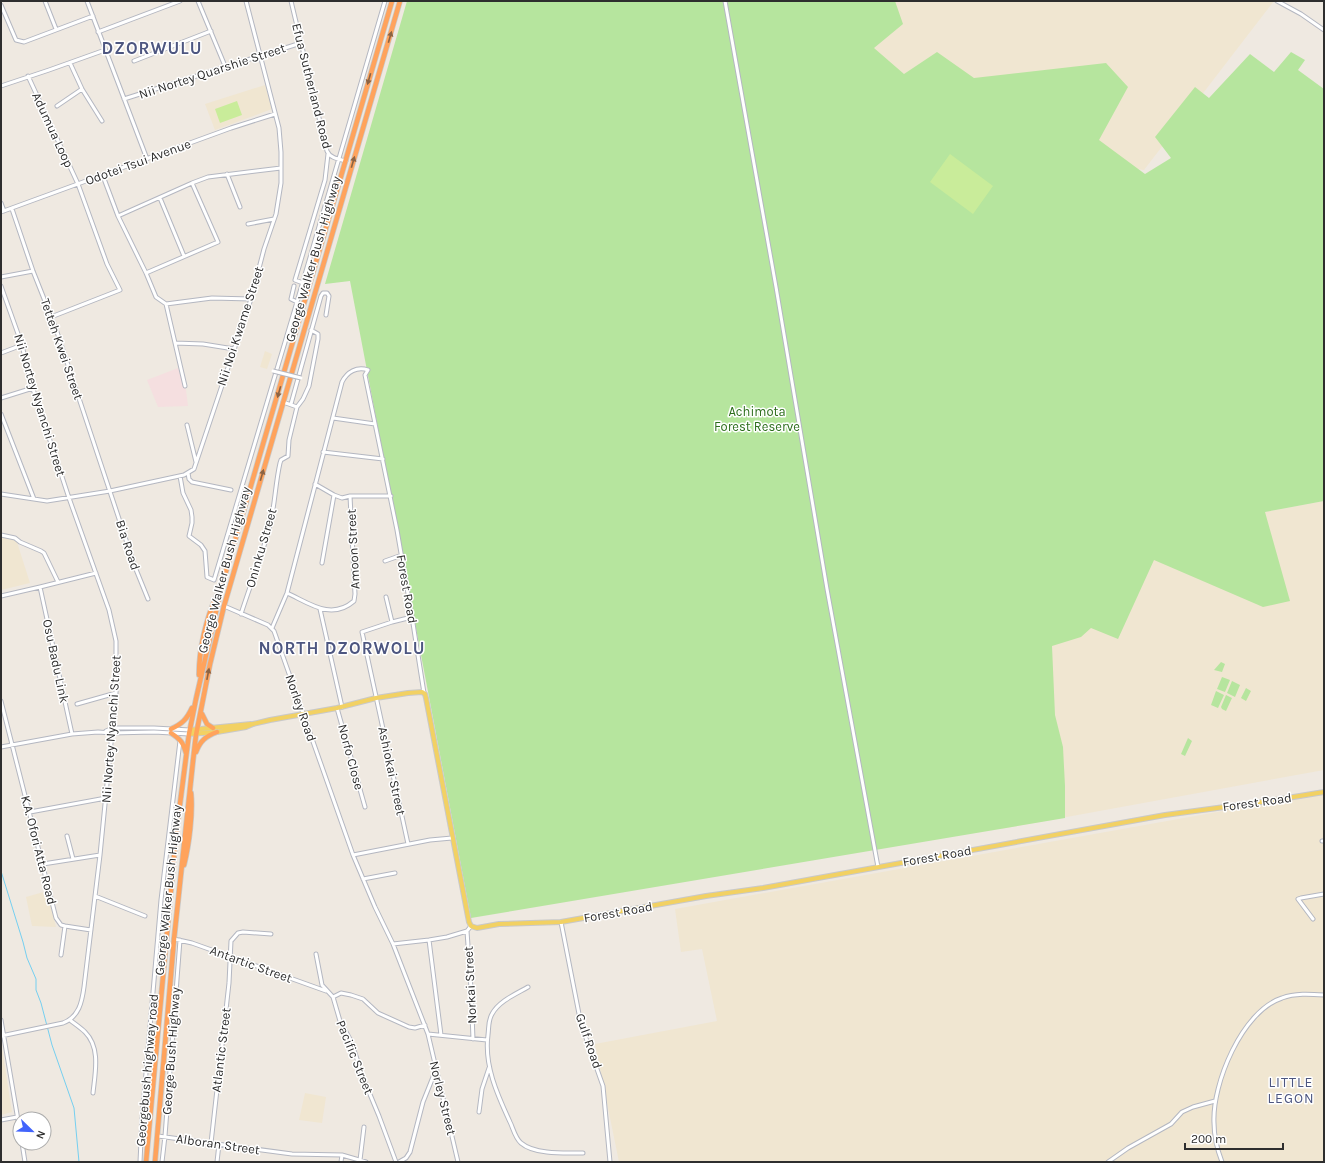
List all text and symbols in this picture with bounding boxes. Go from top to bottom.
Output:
street label: Efua Sutherland Road [289,22,335,150]
one-way arrow [387,31,393,43]
district label: DZORWULU [102,38,202,58]
street label: Nii Nortey Quarshie Street [137,40,287,102]
one-way arrow [366,73,372,85]
street label: Adumua Loop [29,90,77,170]
street label: Odotei Tsui Avenue [83,136,193,188]
one-way arrow [350,155,356,167]
street label: George Walker Bush Highway [282,174,344,344]
street label: Nii Noi Kwame Street [214,264,266,388]
street label: Tetteh Kwei Street [38,296,86,402]
street label: Nii Nortey Nyanchi Street [11,332,69,478]
one-way arrow [276,386,282,398]
park label: Achimota Forest Reserve [714,404,800,434]
one-way arrow [259,468,265,480]
street label: George Walker Bush Highway [195,485,253,655]
street label: Oninku Street [242,506,280,589]
street label: Amoon Street [343,508,363,590]
street label: Bia Road [113,518,143,572]
street label: Forest Road [394,553,420,625]
street label: Osu Badu Link [40,618,72,704]
district label: NORTH DZORWOLU [259,638,425,658]
street label: Nii Nortey Nyanchi Street [98,654,124,803]
one-way arrow [206,668,212,680]
street label: Norley Road [283,672,319,744]
street label: Norfo Close [335,722,367,792]
street label: Ashiokai Street [375,725,409,817]
street label: Forest Road [1221,790,1293,814]
street label: K.A. Ofori Atta Road [18,794,60,906]
street label: George Walker Bush Highway [152,804,184,976]
street label: Forest Road [901,843,973,869]
street label: Forest Road [582,899,654,925]
street label: Antartic Street [208,942,294,986]
street label: Norkai Street [460,946,480,1024]
street label: George Bush Highway [159,987,183,1115]
street label: Georgebush highway road [133,993,161,1147]
street label: Atlantic Street [208,1007,234,1093]
street label: Gulf Road [573,1011,605,1071]
street label: Pacific Street [333,1018,377,1096]
street label: Norley Street [427,1059,459,1137]
district label: LITTLE LEGON [1267,1074,1315,1107]
north arrow [12,1111,52,1151]
scale bar [1185,1125,1283,1151]
text: N [33,1129,48,1141]
street label: Alboran Street [175,1131,261,1157]
text: 200 m [1191,1132,1226,1146]

